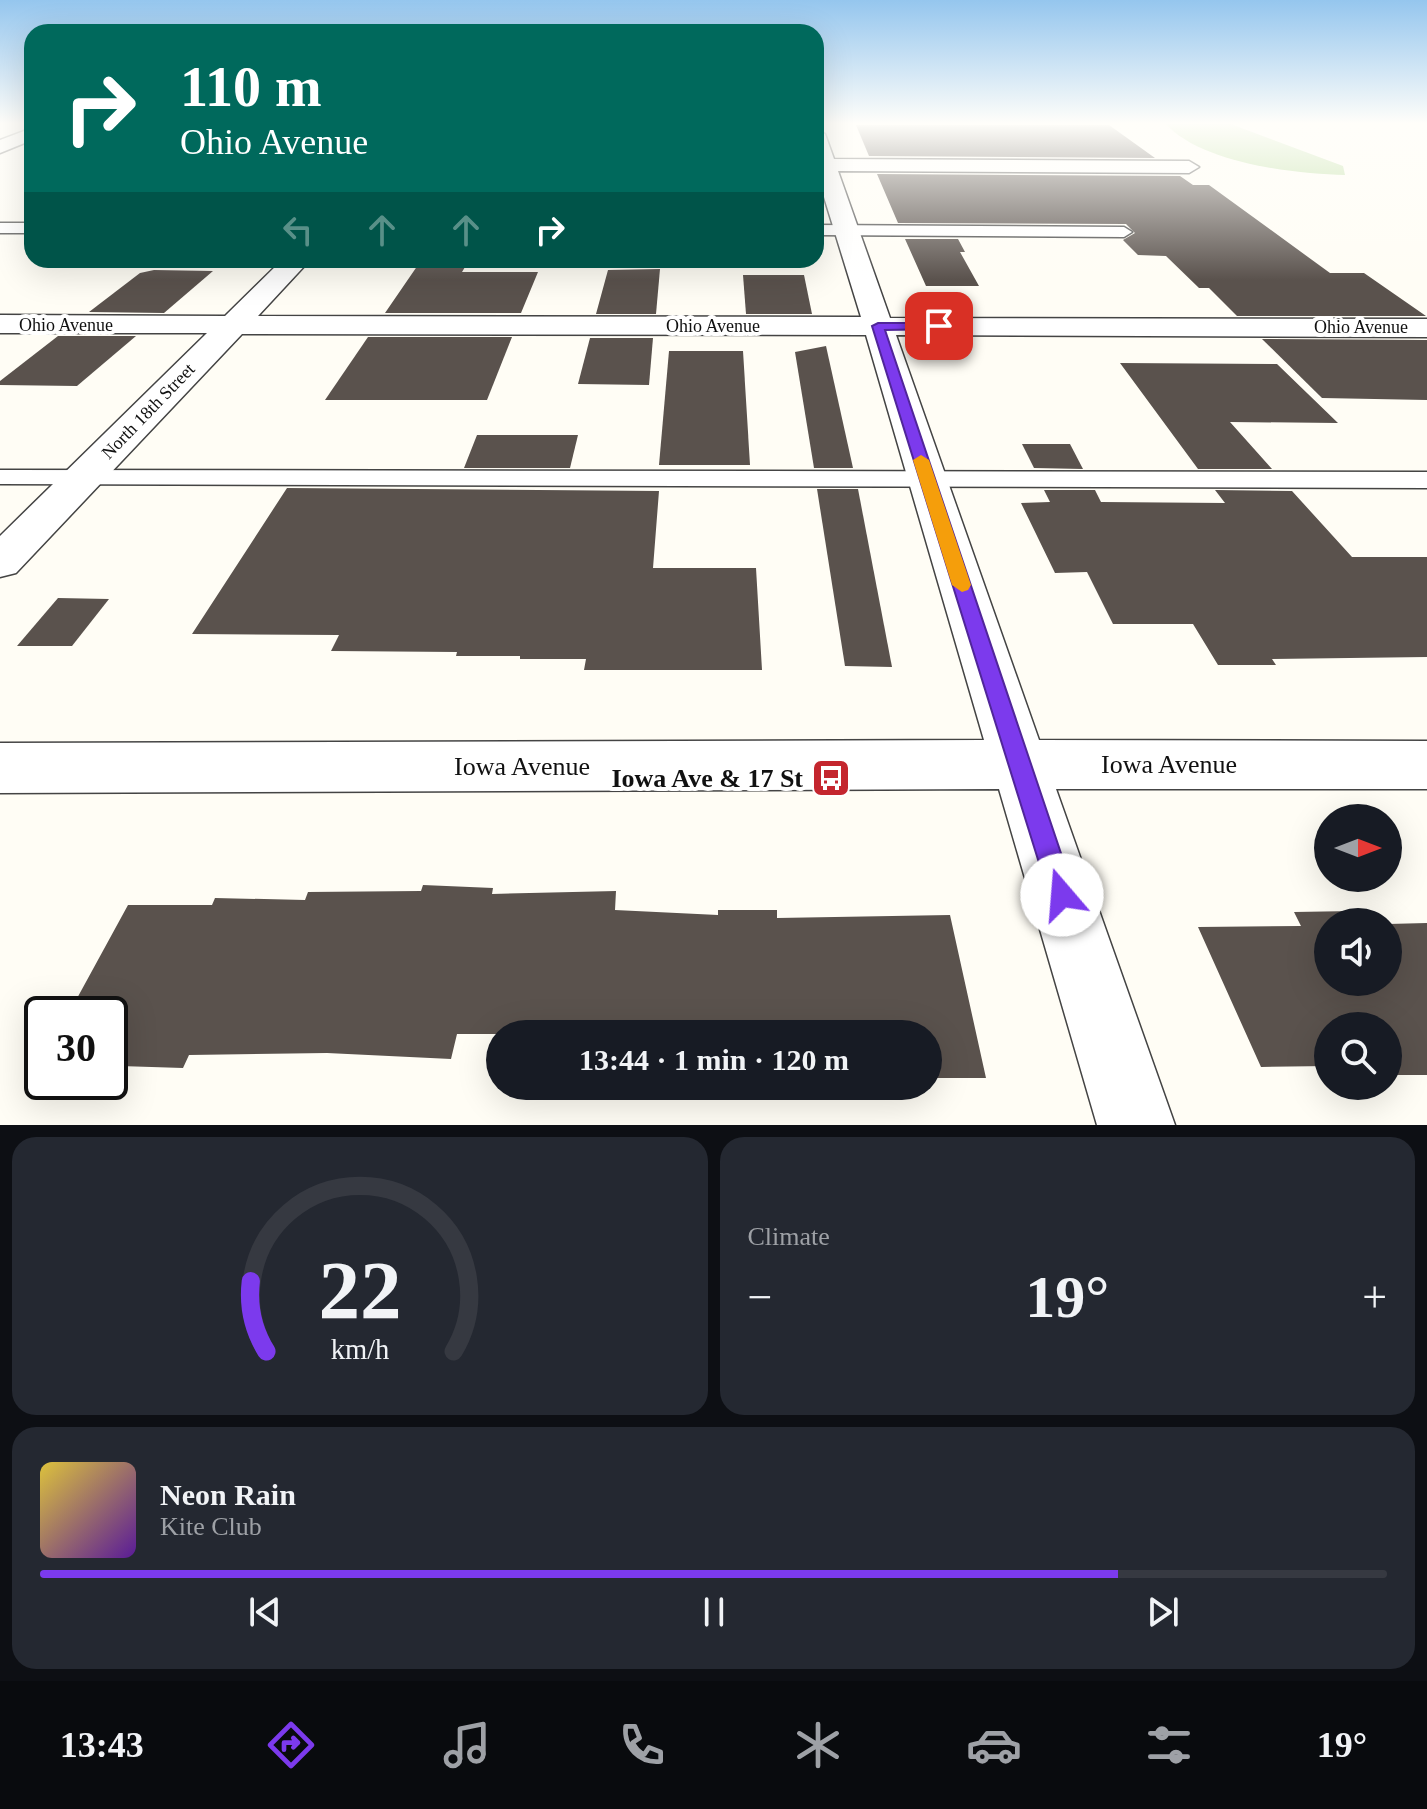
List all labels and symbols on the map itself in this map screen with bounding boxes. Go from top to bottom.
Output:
pin [905,292,973,360]
street label: Ohio Avenue [19,315,113,335]
street label: Ohio Avenue [666,316,760,336]
street label: Ohio Avenue [1314,317,1408,337]
street label: North 18th Street [97,359,199,463]
street label: Iowa Avenue [1101,750,1237,779]
street label: Iowa Avenue [454,752,590,781]
bus stop icon: Iowa Ave & 17 St [810,757,852,799]
place label: Iowa Ave & 17 St [611,764,803,793]
north arrow [1314,804,1402,892]
position arrow [1020,853,1104,937]
speed limit sign: 30 [24,996,128,1100]

